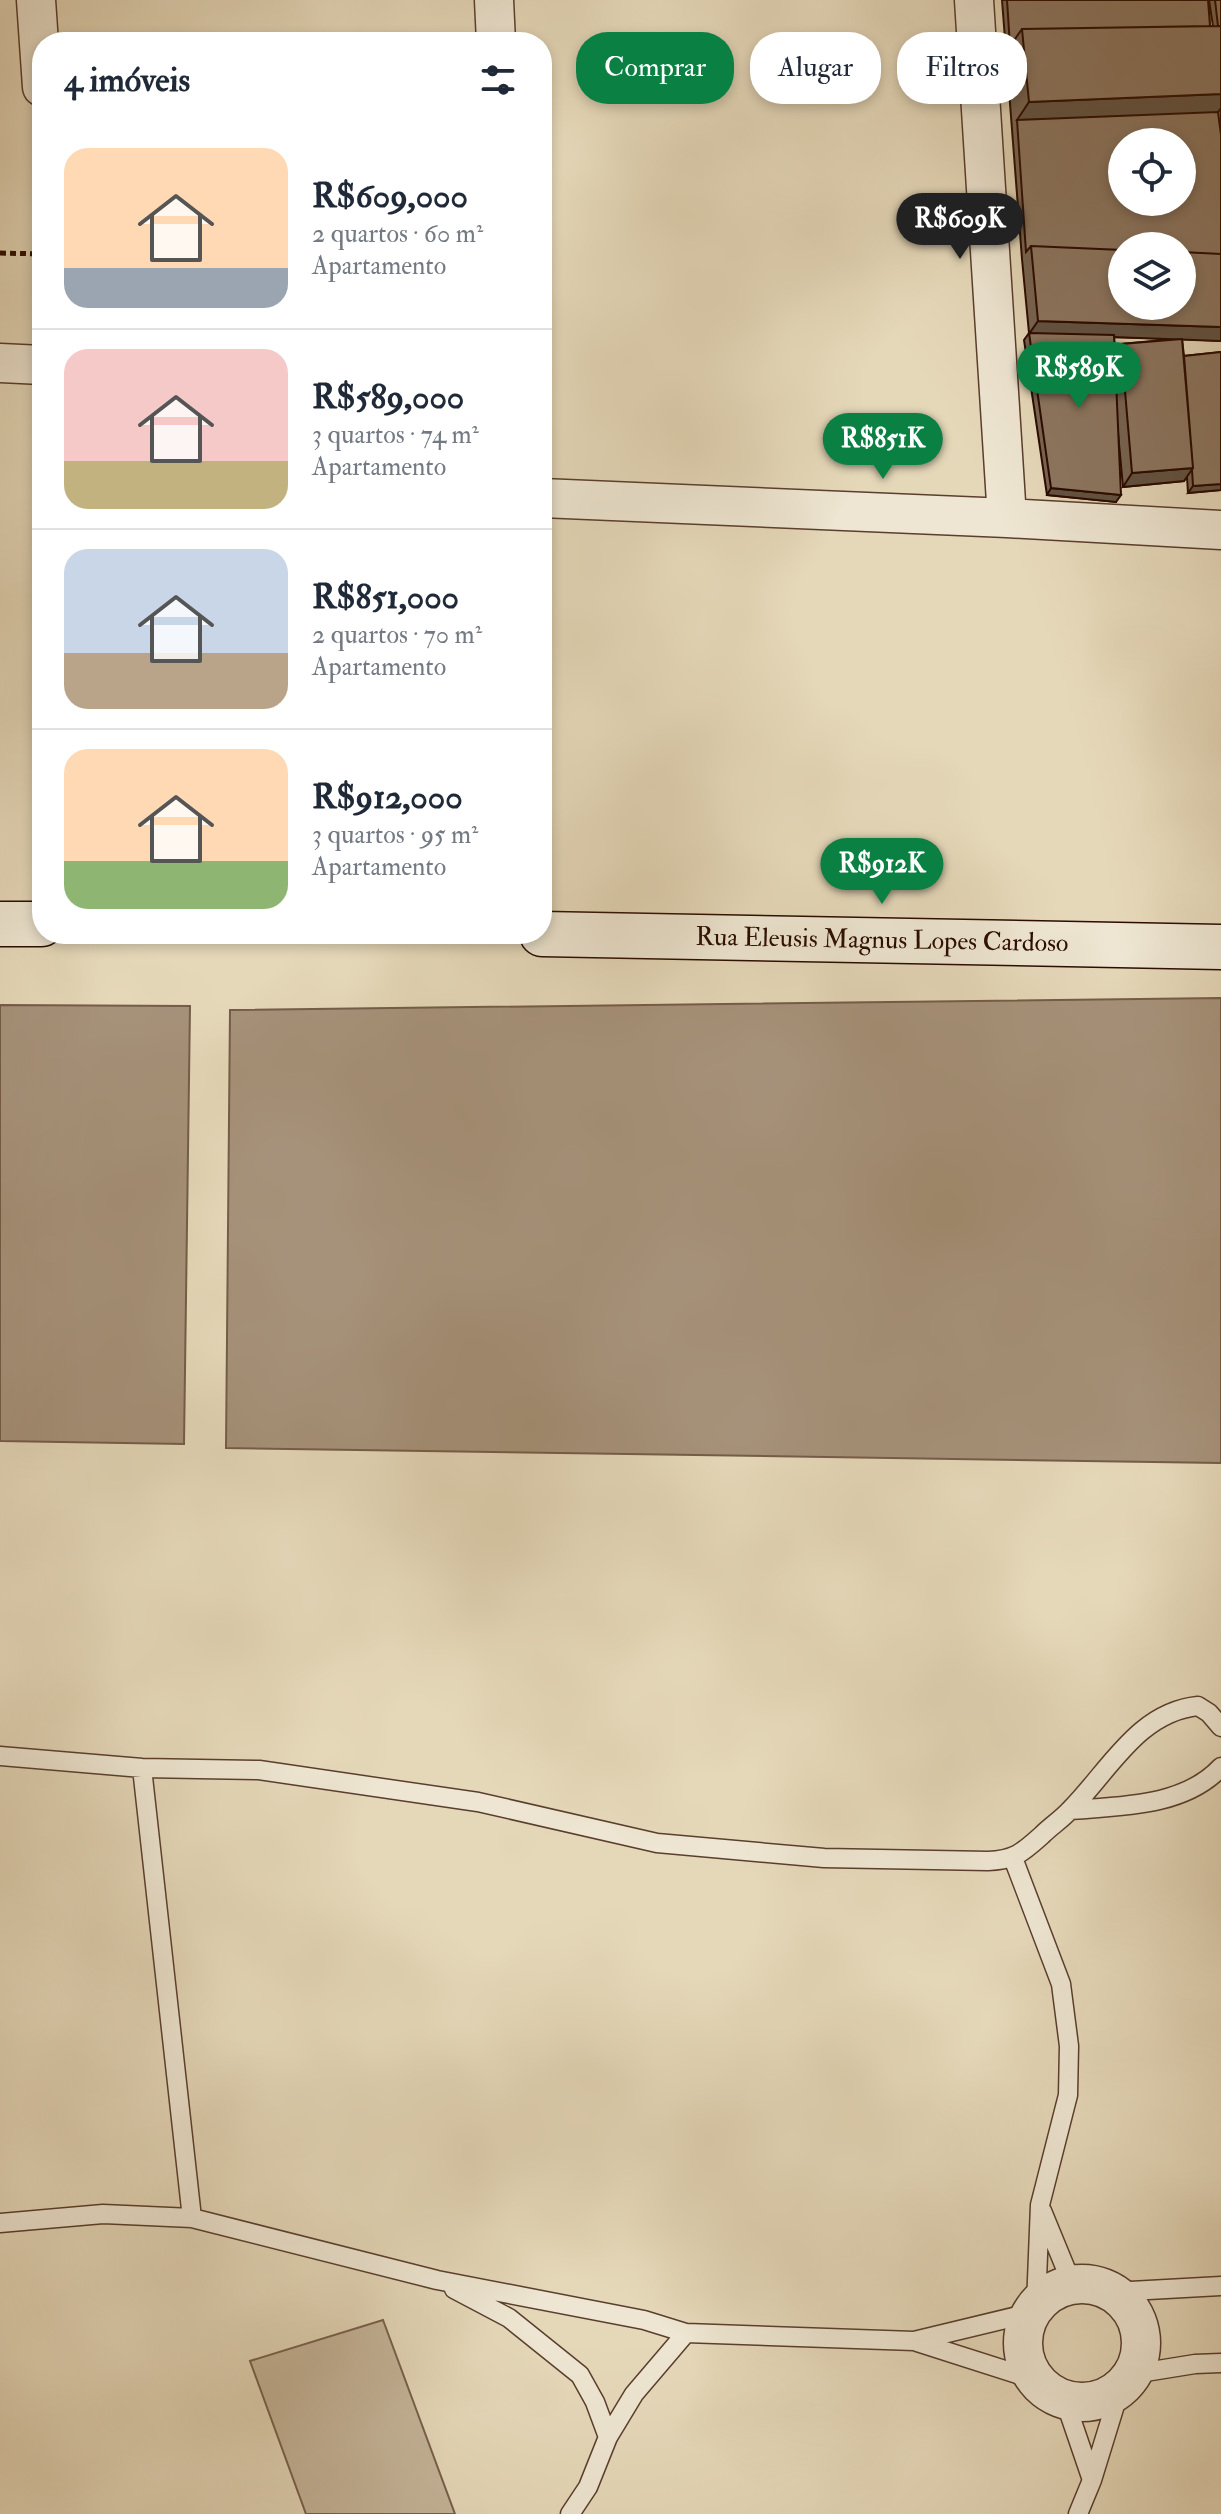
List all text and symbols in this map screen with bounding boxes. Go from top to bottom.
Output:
chip: Comprar [576,32,734,104]
chip: Alugar [750,32,881,104]
chip: Filtros [897,32,1027,104]
icon: filters [476,58,520,102]
text: 4 imóveis [64,59,190,102]
map controls [1108,128,1196,320]
button: locate [1108,128,1196,216]
text: R$609,000 [312,175,468,218]
icon: home [128,180,224,276]
pin: R$609K [895,193,1025,261]
text: R$609K [914,203,1006,235]
text: 2 quartos · 60 m² [312,218,483,250]
button: layers [1108,232,1196,320]
text: Apartamento [312,250,446,282]
pin: R$589K [1014,342,1144,410]
text: R$589K [1035,352,1123,384]
text: R$589,000 [312,376,464,419]
icon: home [128,381,224,477]
pin: R$851K [818,413,948,481]
text: 3 quartos · 74 m² [312,419,479,451]
text: R$851K [841,423,925,455]
text: Apartamento [312,451,446,483]
text: R$851,000 [312,576,459,619]
icon: home [128,581,224,677]
text: 2 quartos · 70 m² [312,619,482,651]
text: Apartamento [312,651,446,683]
text: R$912,000 [312,776,463,819]
icon: home [128,781,224,877]
text: 3 quartos · 95 m² [312,819,478,851]
pin: R$912K [817,838,947,906]
text: R$912K [838,848,926,880]
text: Apartamento [312,851,446,883]
street label: Rua Eleusis Magnus Lopes Cardoso [695,921,1069,960]

